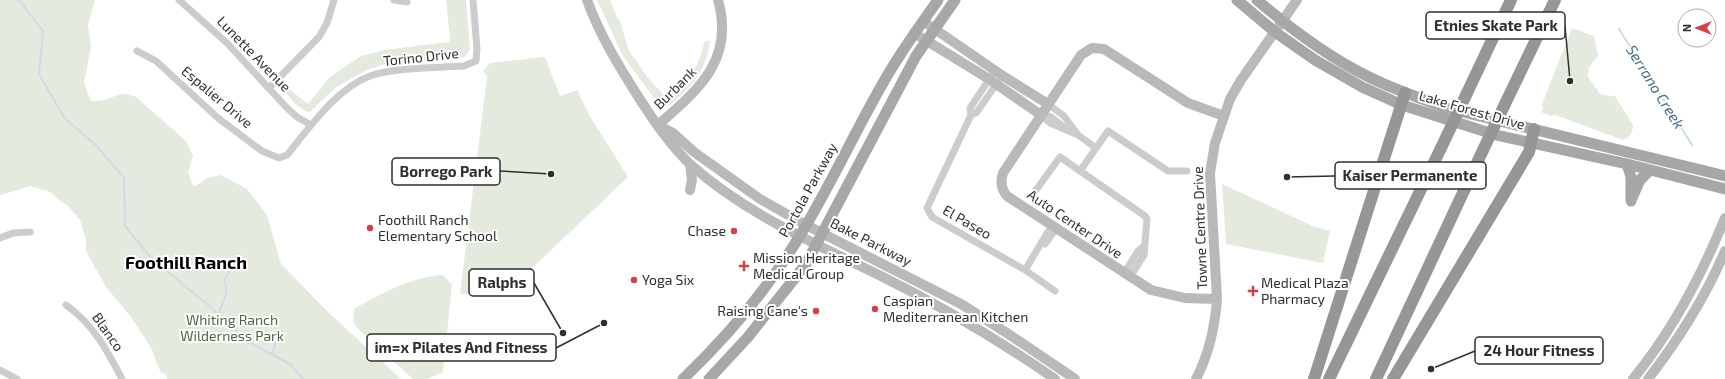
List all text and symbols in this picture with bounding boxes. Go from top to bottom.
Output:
north arrow [1677,8,1717,48]
street label: Lunette Avenue [214,12,295,95]
callout: Etnies Skate Park [1426,12,1565,39]
text: Etnies Skate Park [1434,16,1558,34]
text: N [1680,24,1693,32]
water label: Serrano Creek [1623,41,1689,132]
street label: Torino Drive [382,44,460,69]
street label: Espalier Drive [178,62,256,131]
street label: Burbank [650,63,699,112]
street label: Lake Forest Drive [1417,86,1527,133]
street label: Portola Parkway [775,139,841,240]
callout: Borrego Park [392,158,500,185]
text: Borrego Park [400,162,493,180]
callout: Kaiser Permanente [1335,162,1486,189]
street label: Towne Centre Drive [1189,166,1210,290]
text: Kaiser Permanente [1343,166,1477,184]
street label: Auto Center Drive [1024,185,1126,262]
street label: El Paseo [940,201,995,242]
place label: Foothill Ranch Elementary School [378,211,498,244]
street label: Bake Parkway [828,214,915,270]
place label: Chase [688,222,726,239]
marker: Foothill Ranch Elementary School [365,223,375,233]
marker: Chase [729,226,739,236]
place label: Mission Heritage Medical Group [753,249,860,282]
district label: Foothill Ranch [125,251,247,273]
marker: Mission Heritage Medical Group [738,260,750,272]
callout: Ralphs [469,269,534,296]
place label: Yoga Six [642,271,695,288]
text: Ralphs [477,273,527,291]
place label: Medical Plaza Pharmacy [1261,274,1349,307]
marker: Yoga Six [629,275,639,285]
marker: Medical Plaza Pharmacy [1248,286,1258,296]
place label: Caspian Mediterranean Kitchen [883,292,1028,325]
place label: Raising Cane's [717,302,808,319]
marker: Caspian Mediterranean Kitchen [870,304,880,314]
marker: Raising Cane's [811,306,821,316]
street label: Blanco [89,309,128,354]
park label: Whiting Ranch Wilderness Park [180,311,284,344]
callout: im=x Pilates And Fitness [367,334,556,361]
callout: 24 Hour Fitness [1475,337,1603,364]
text: im=x Pilates And Fitness [374,338,548,356]
text: 24 Hour Fitness [1483,341,1595,359]

